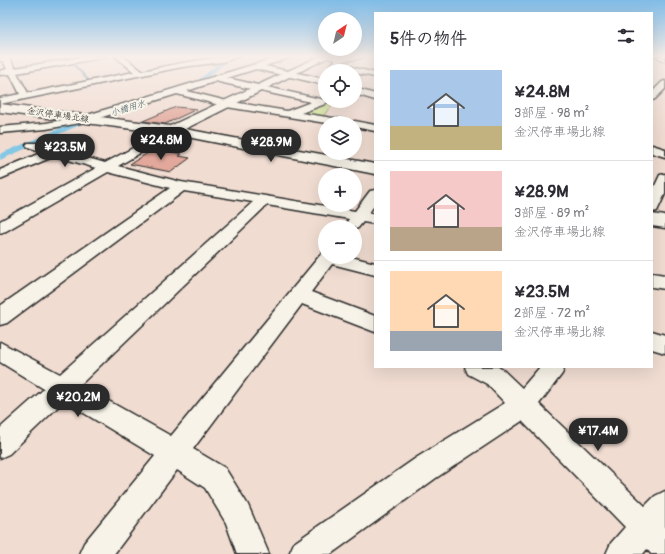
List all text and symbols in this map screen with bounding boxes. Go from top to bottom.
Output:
north arrow [318,12,362,56]
map controls [318,12,362,264]
icon: filters [615,25,637,47]
text: 5件の物件 [390,28,467,49]
button: locate [318,64,362,108]
text: ¥24.8M [514,81,570,102]
icon: home [422,86,470,134]
water label: 小橋用水 [109,98,147,119]
text: 3部屋 · 98 m² [514,105,589,121]
street label: 金沢停車場北線 [26,106,90,125]
button: layers [318,116,362,160]
text: 金沢停車場北線 [514,124,605,140]
pin: ¥24.8M [128,127,194,161]
pin: ¥28.9M [238,129,304,163]
text: ¥24.8M [140,132,182,148]
pin: ¥23.5M [32,134,98,168]
text: ¥28.9M [250,134,292,150]
text: ¥23.5M [44,139,86,155]
button: + [318,168,362,212]
text: ¥28.9M [514,181,569,202]
icon: home [422,187,470,235]
text: 3部屋 · 89 m² [514,205,589,221]
button: − [318,220,362,264]
text: 金沢停車場北線 [514,224,605,240]
text: ¥23.5M [514,281,569,302]
icon: home [422,287,470,335]
text: 2部屋 · 72 m² [514,305,590,321]
text: 金沢停車場北線 [514,324,605,340]
pin: ¥20.2M [45,384,111,418]
text: ¥20.2M [56,389,100,405]
pin: ¥17.4M [565,418,631,452]
text: ¥17.4M [578,423,618,439]

